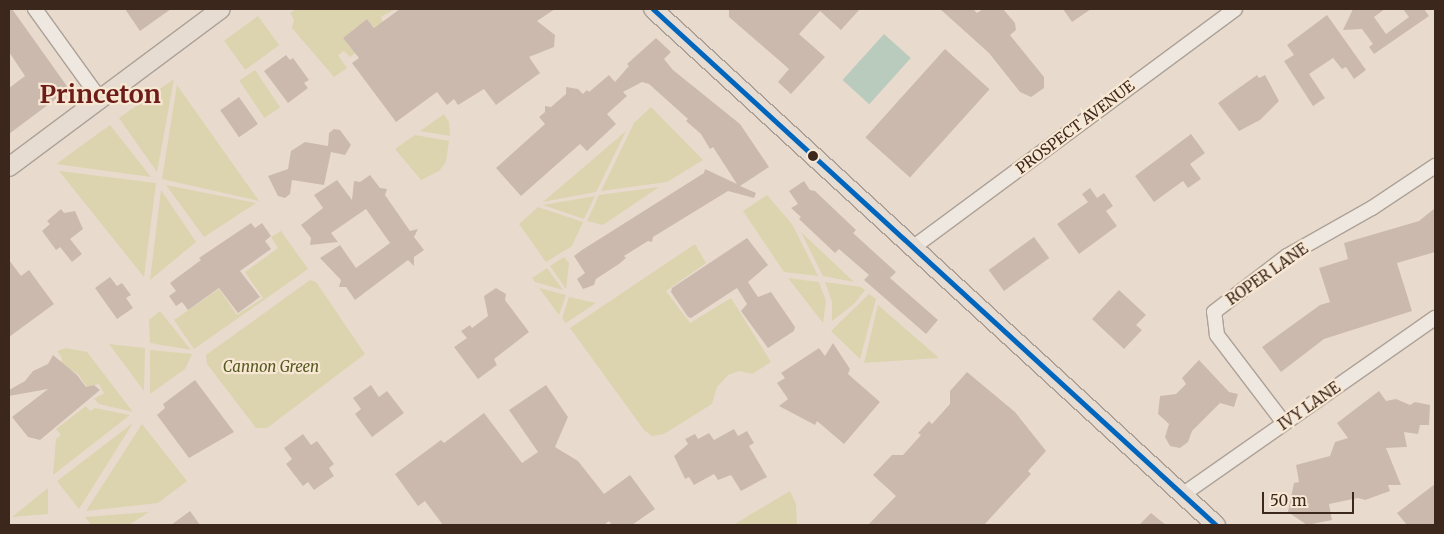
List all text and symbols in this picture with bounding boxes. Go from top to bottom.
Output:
street label: PROSPECT AVENUE [1012,77,1138,177]
district label: Princeton [39,79,161,109]
unlabelled marker [808,151,818,161]
street label: ROPER LANE [1223,239,1311,309]
park label: Cannon Green [223,358,319,376]
street label: IVY LANE [1275,378,1343,434]
scale bar [1264,482,1356,514]
text: 50 m [1270,491,1307,510]

